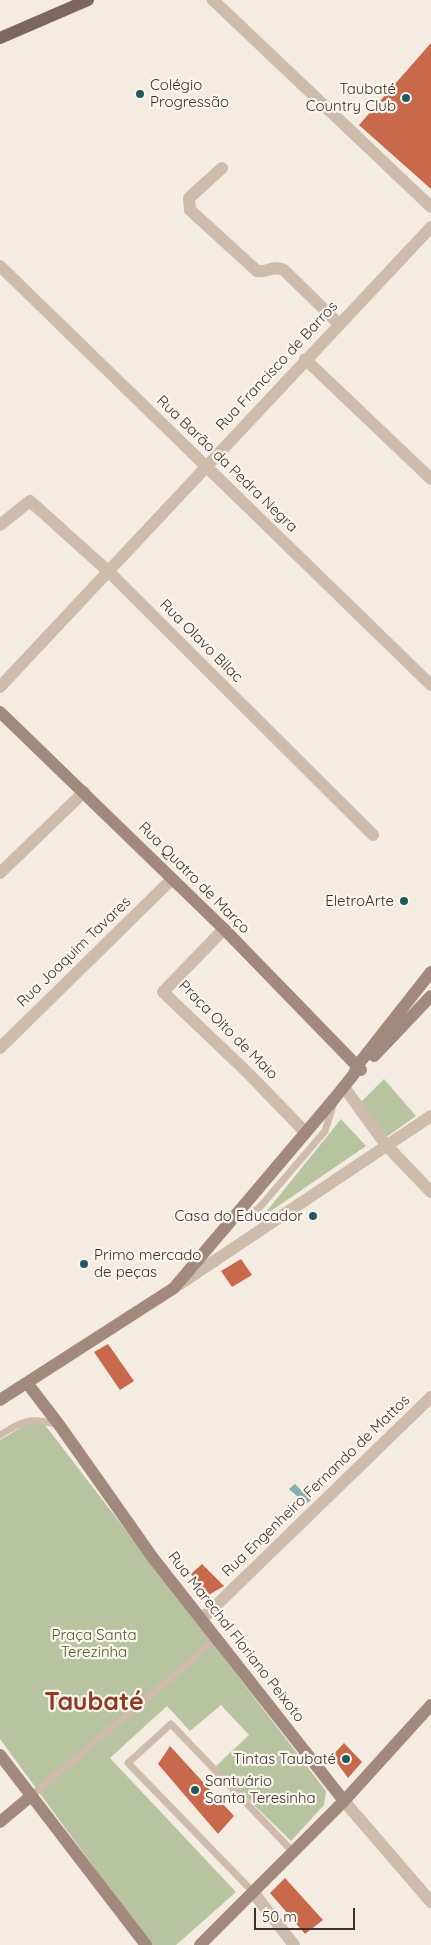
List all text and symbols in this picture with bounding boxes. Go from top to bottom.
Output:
place label: Colégio Progressão [150,76,229,111]
place label: Taubaté Country Club [306,80,396,115]
marker: Colégio Progressão [134,88,146,100]
marker: Taubaté Country Club [400,92,412,104]
street label: Rua Francisco de Barros [212,298,342,434]
street label: Rua Barão da Pedra Negra [153,392,301,536]
street label: Rua Olavo Bilac [156,596,246,686]
street label: Rua Quatro de Março [134,818,254,938]
place label: EletroArte [325,892,394,910]
street label: Rua Joaquim Tavares [13,893,135,1011]
marker: EletroArte [398,895,410,907]
street label: Praça Oito de Maio [175,977,281,1083]
place label: Casa do Educador [174,1207,303,1225]
marker: Casa do Educador [307,1210,319,1222]
place label: Primo mercado de peças [94,1246,201,1281]
marker: Primo mercado de peças [78,1258,90,1270]
street label: Rua Engenheiro Fernando de Mattos [218,1391,414,1581]
street label: Rua Marechal Floriano Peixoto [164,1548,308,1726]
park label: Praça Santa Terezinha [52,1626,136,1661]
district label: Taubaté [44,1687,144,1717]
place label: Tintas Taubaté [233,1750,336,1768]
marker: Tintas Taubaté [340,1753,352,1765]
place label: Santuário Santa Teresinha [205,1772,316,1807]
marker: Santuário Santa Teresinha [189,1784,201,1796]
scale bar [256,1898,357,1930]
text: 50 m [262,1907,297,1926]

